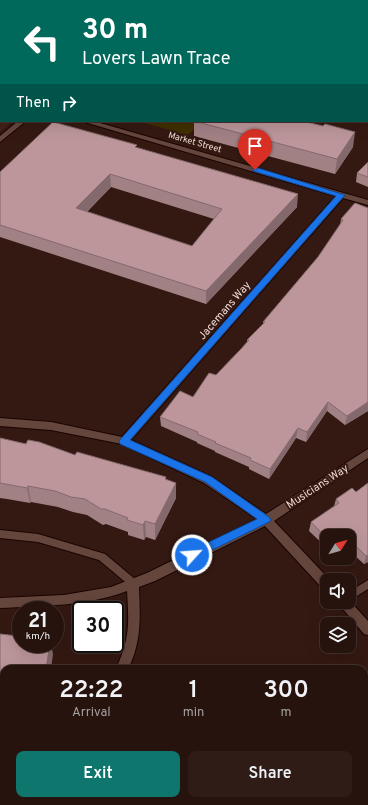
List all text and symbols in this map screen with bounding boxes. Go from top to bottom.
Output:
text: 30 m [82,13,148,49]
icon: left [16,16,68,68]
text: Lovers Lawn Trace [82,48,231,71]
icon: right [58,92,80,114]
text: Then [16,94,50,113]
pin [238,129,272,170]
street label: Market Street [167,130,223,155]
icon: arrive [244,135,266,157]
street label: Jacemans Way [195,278,254,343]
street label: Musicians Way [284,461,351,512]
north arrow [320,529,356,565]
map controls [320,529,356,653]
position arrow [171,534,213,576]
button: sound [320,573,356,609]
speed limit sign: 30 [72,601,124,653]
text: 21 [28,609,48,635]
button: layers [320,617,356,653]
text: km/h [26,630,50,643]
text: 22:22 [59,676,124,706]
text: 1 [189,676,198,706]
text: 300 [263,676,309,706]
text: Arrival [72,705,111,721]
text: min [183,705,204,721]
text: m [281,705,292,721]
button: Exit [16,751,180,797]
button: Share [188,751,352,797]

